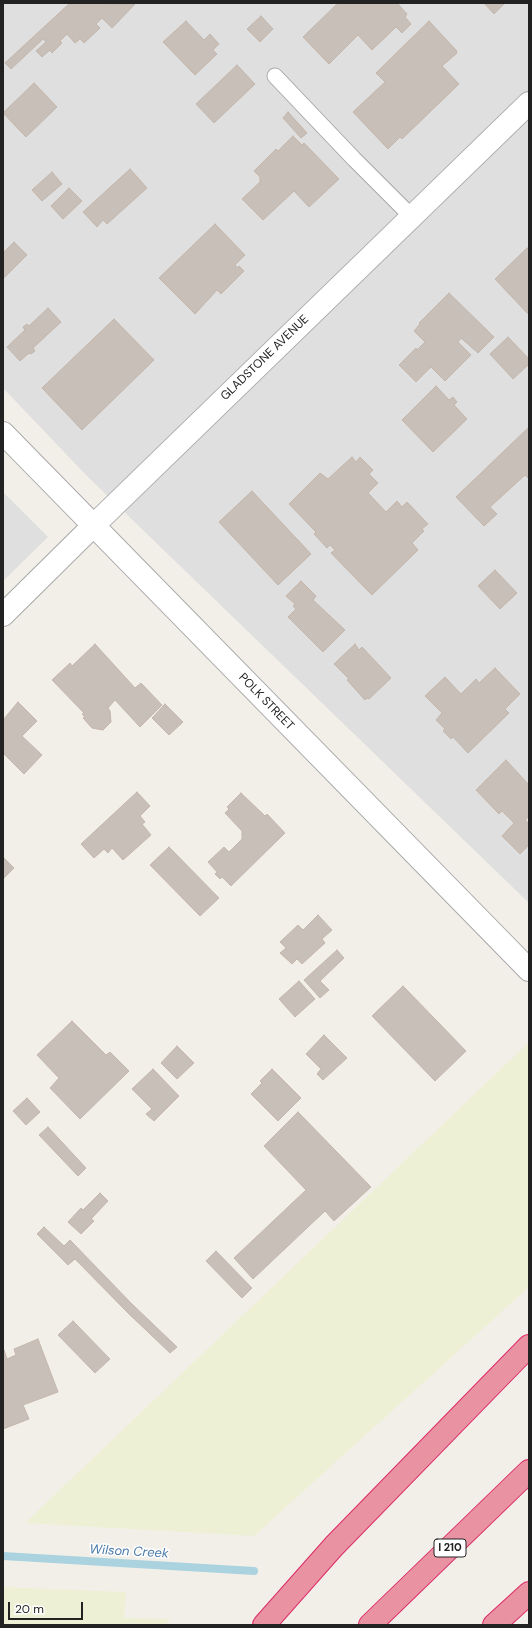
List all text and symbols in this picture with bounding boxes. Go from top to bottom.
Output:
street label: GLADSTONE AVENUE [218,312,312,404]
street label: POLK STREET [235,670,297,734]
road number: I 210 [434,1539,466,1557]
water label: Wilson Creek [89,1542,169,1562]
scale bar [10,1594,85,1620]
text: 20 m [15,1601,44,1617]

